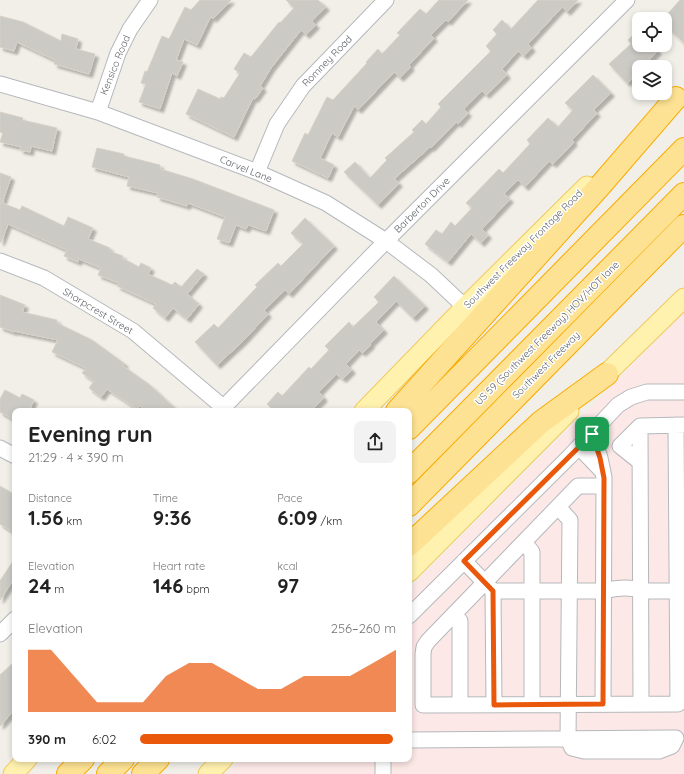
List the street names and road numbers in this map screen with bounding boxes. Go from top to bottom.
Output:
street label: Kensico Road [97,33,133,97]
street label: Romney Road [299,33,355,89]
street label: Carvel Lane [218,153,275,186]
street label: Barberton Drive [391,174,453,236]
street label: Southwest Freeway Frontage Road [461,187,585,311]
street label: US 59 (Southwest Freeway) HOV/HOT lane [472,258,622,408]
street label: Sharpcrest Street [60,285,136,337]
street label: Southwest Freeway [510,329,582,401]

